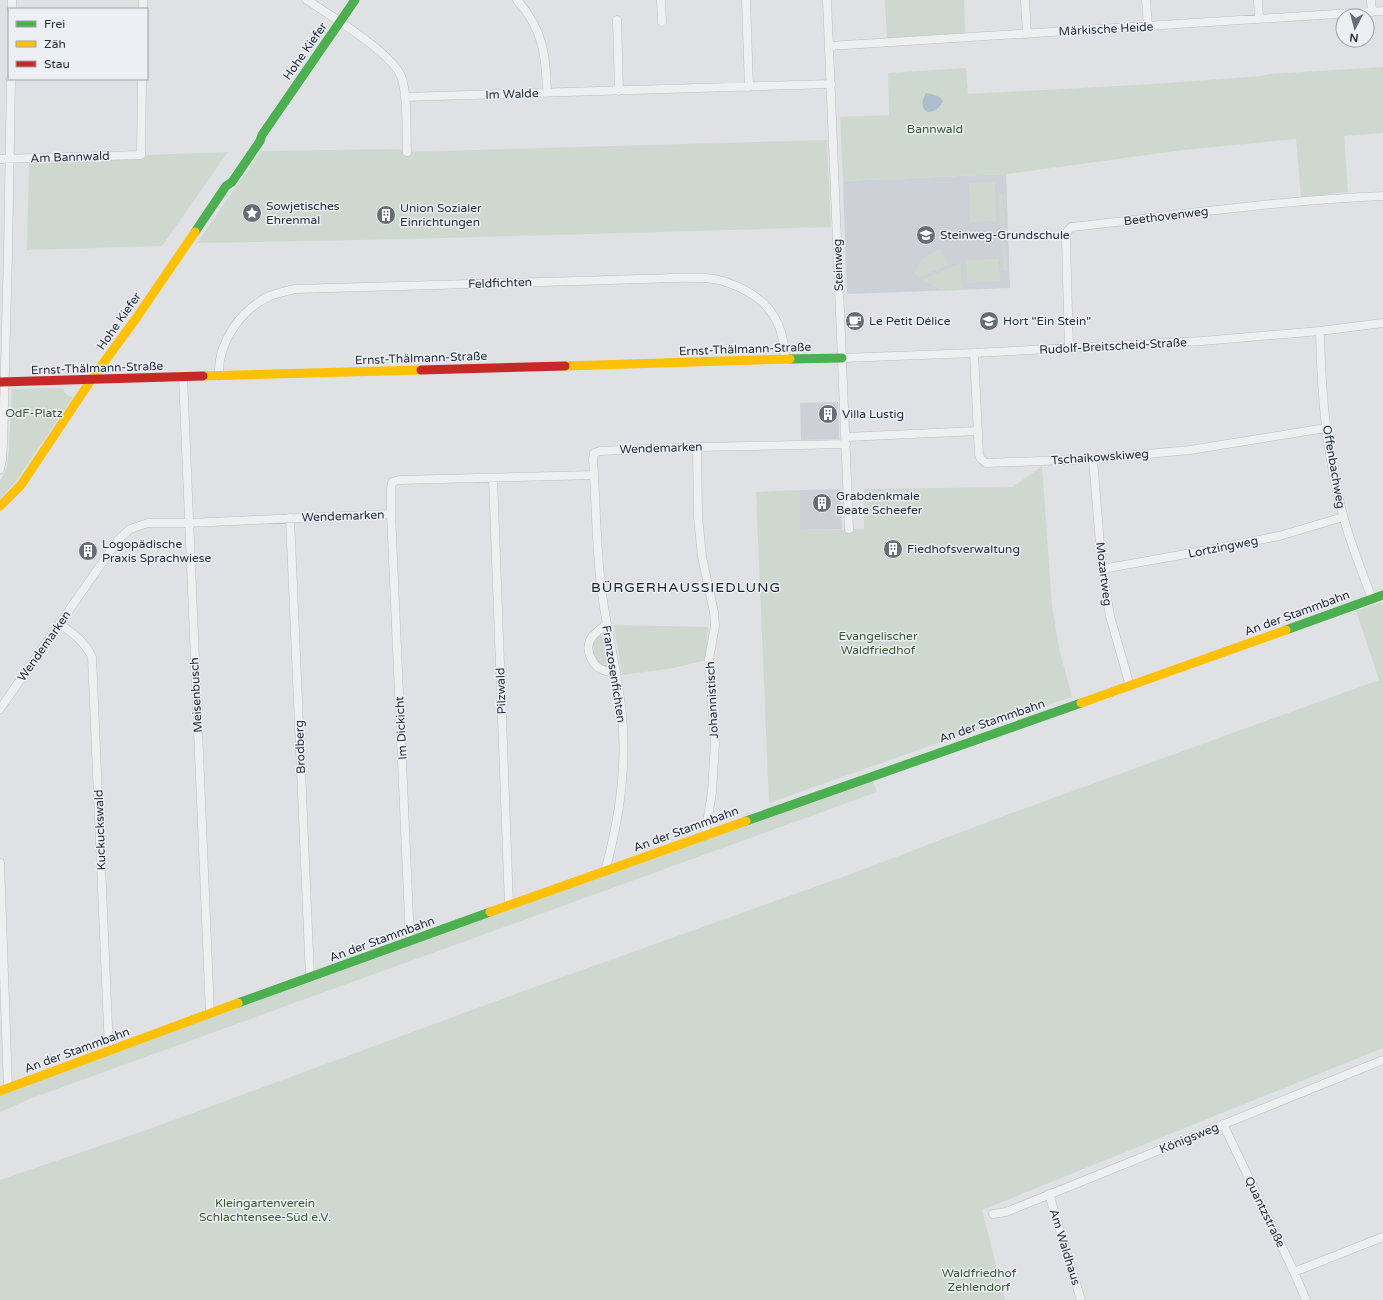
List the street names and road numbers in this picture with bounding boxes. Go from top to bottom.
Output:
street label: Hohe Kiefer [280,19,330,82]
street label: Märkische Heide [1058,20,1154,38]
street label: Im Walde [485,86,539,102]
street label: Am Bannwald [30,149,110,165]
street label: Beethovenweg [1123,204,1209,228]
street label: Steinweg [830,239,846,291]
street label: Feldfichten [468,275,532,291]
street label: Hohe Kiefer [94,289,144,352]
street label: Rudolf-Breitscheid-Straße [1039,335,1187,357]
street label: Ernst-Thälmann-Straße [679,340,812,358]
street label: Ernst-Thälmann-Straße [355,349,488,367]
street label: Ernst-Thälmann-Straße [31,359,164,377]
street label: Offenbachweg [1320,424,1348,510]
street label: Wendemarken [619,440,703,456]
street label: Tschaikowskiweg [1051,447,1149,467]
street label: Wendemarken [301,508,385,524]
street label: Lortzingweg [1187,533,1259,561]
street label: Mozartweg [1093,541,1115,607]
street label: An der Stammbahn [1243,587,1351,639]
street label: Wendemarken [14,608,74,684]
street label: Franzosenfichten [599,624,629,724]
street label: Meisenbusch [187,657,205,733]
street label: Johannistisch [703,661,721,739]
street label: Pilzwald [493,667,509,715]
street label: Im Dickicht [392,696,410,760]
street label: An der Stammbahn [937,696,1047,746]
street label: Brodberg [292,720,308,774]
street label: Kuckuckswald [92,789,108,871]
street label: An der Stammbahn [632,803,740,855]
street label: An der Stammbahn [328,913,436,965]
street label: An der Stammbahn [23,1024,131,1076]
street label: Königsweg [1157,1120,1221,1156]
street label: Quantzstraße [1242,1174,1288,1250]
street label: Am Waldhaus [1047,1207,1083,1287]

